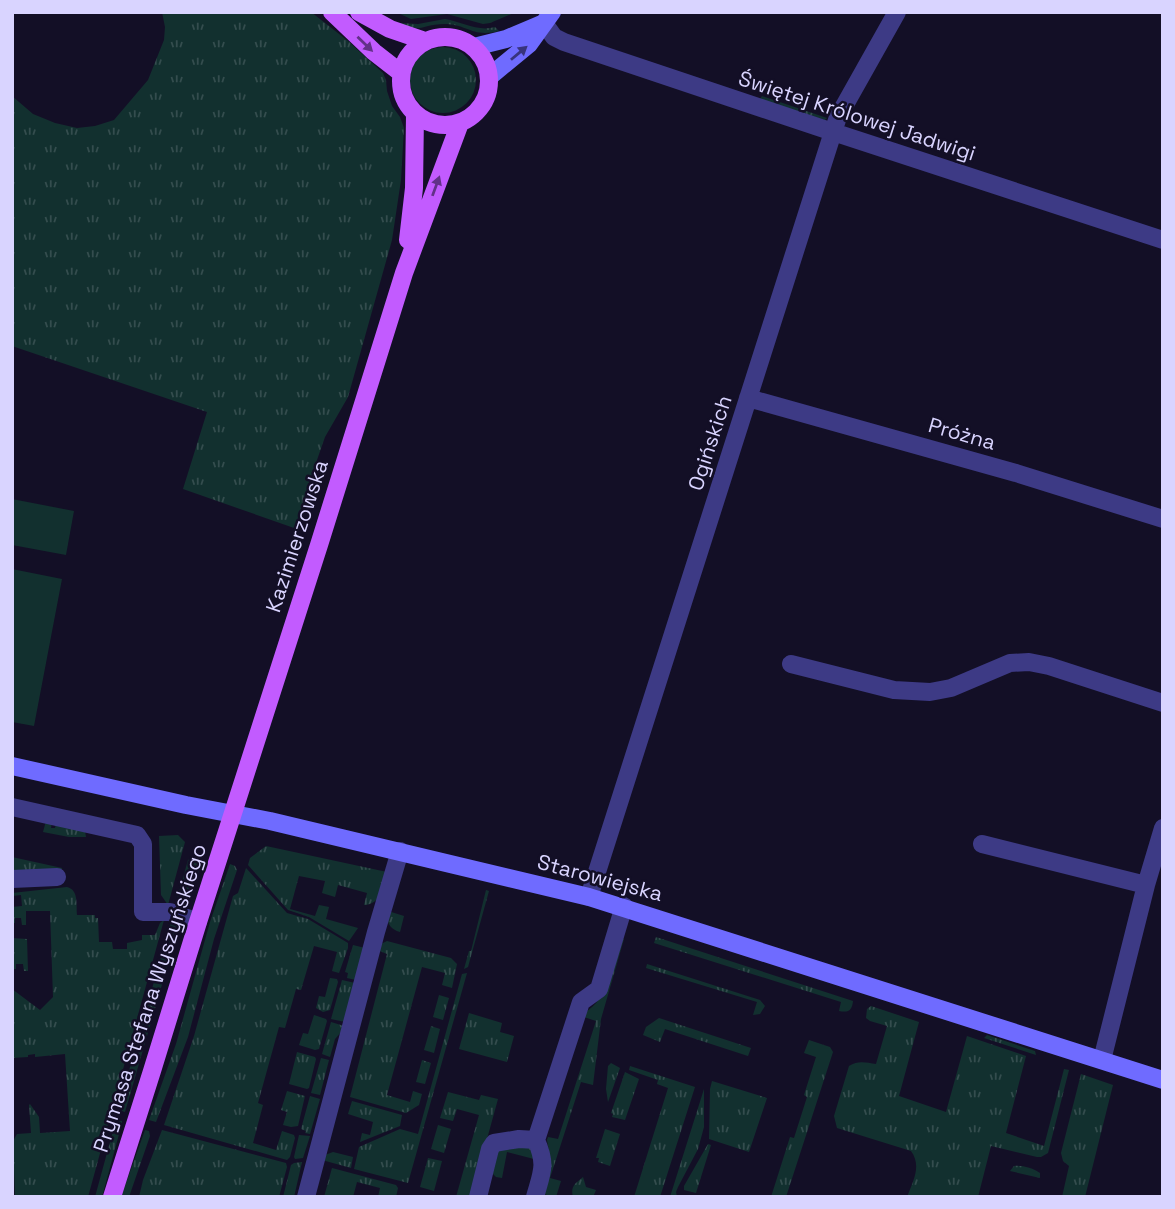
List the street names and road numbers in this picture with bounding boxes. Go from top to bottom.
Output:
street label: Świętej Królowej Jadwigi [735,64,979,167]
street label: Ogińskich [681,392,738,494]
street label: Próżna [925,411,999,456]
street label: Kazimierzowska [259,456,334,616]
street label: Prymasa Stefana Wyszyńskiego [87,840,212,1155]
street label: Starowiejska [534,848,666,907]

